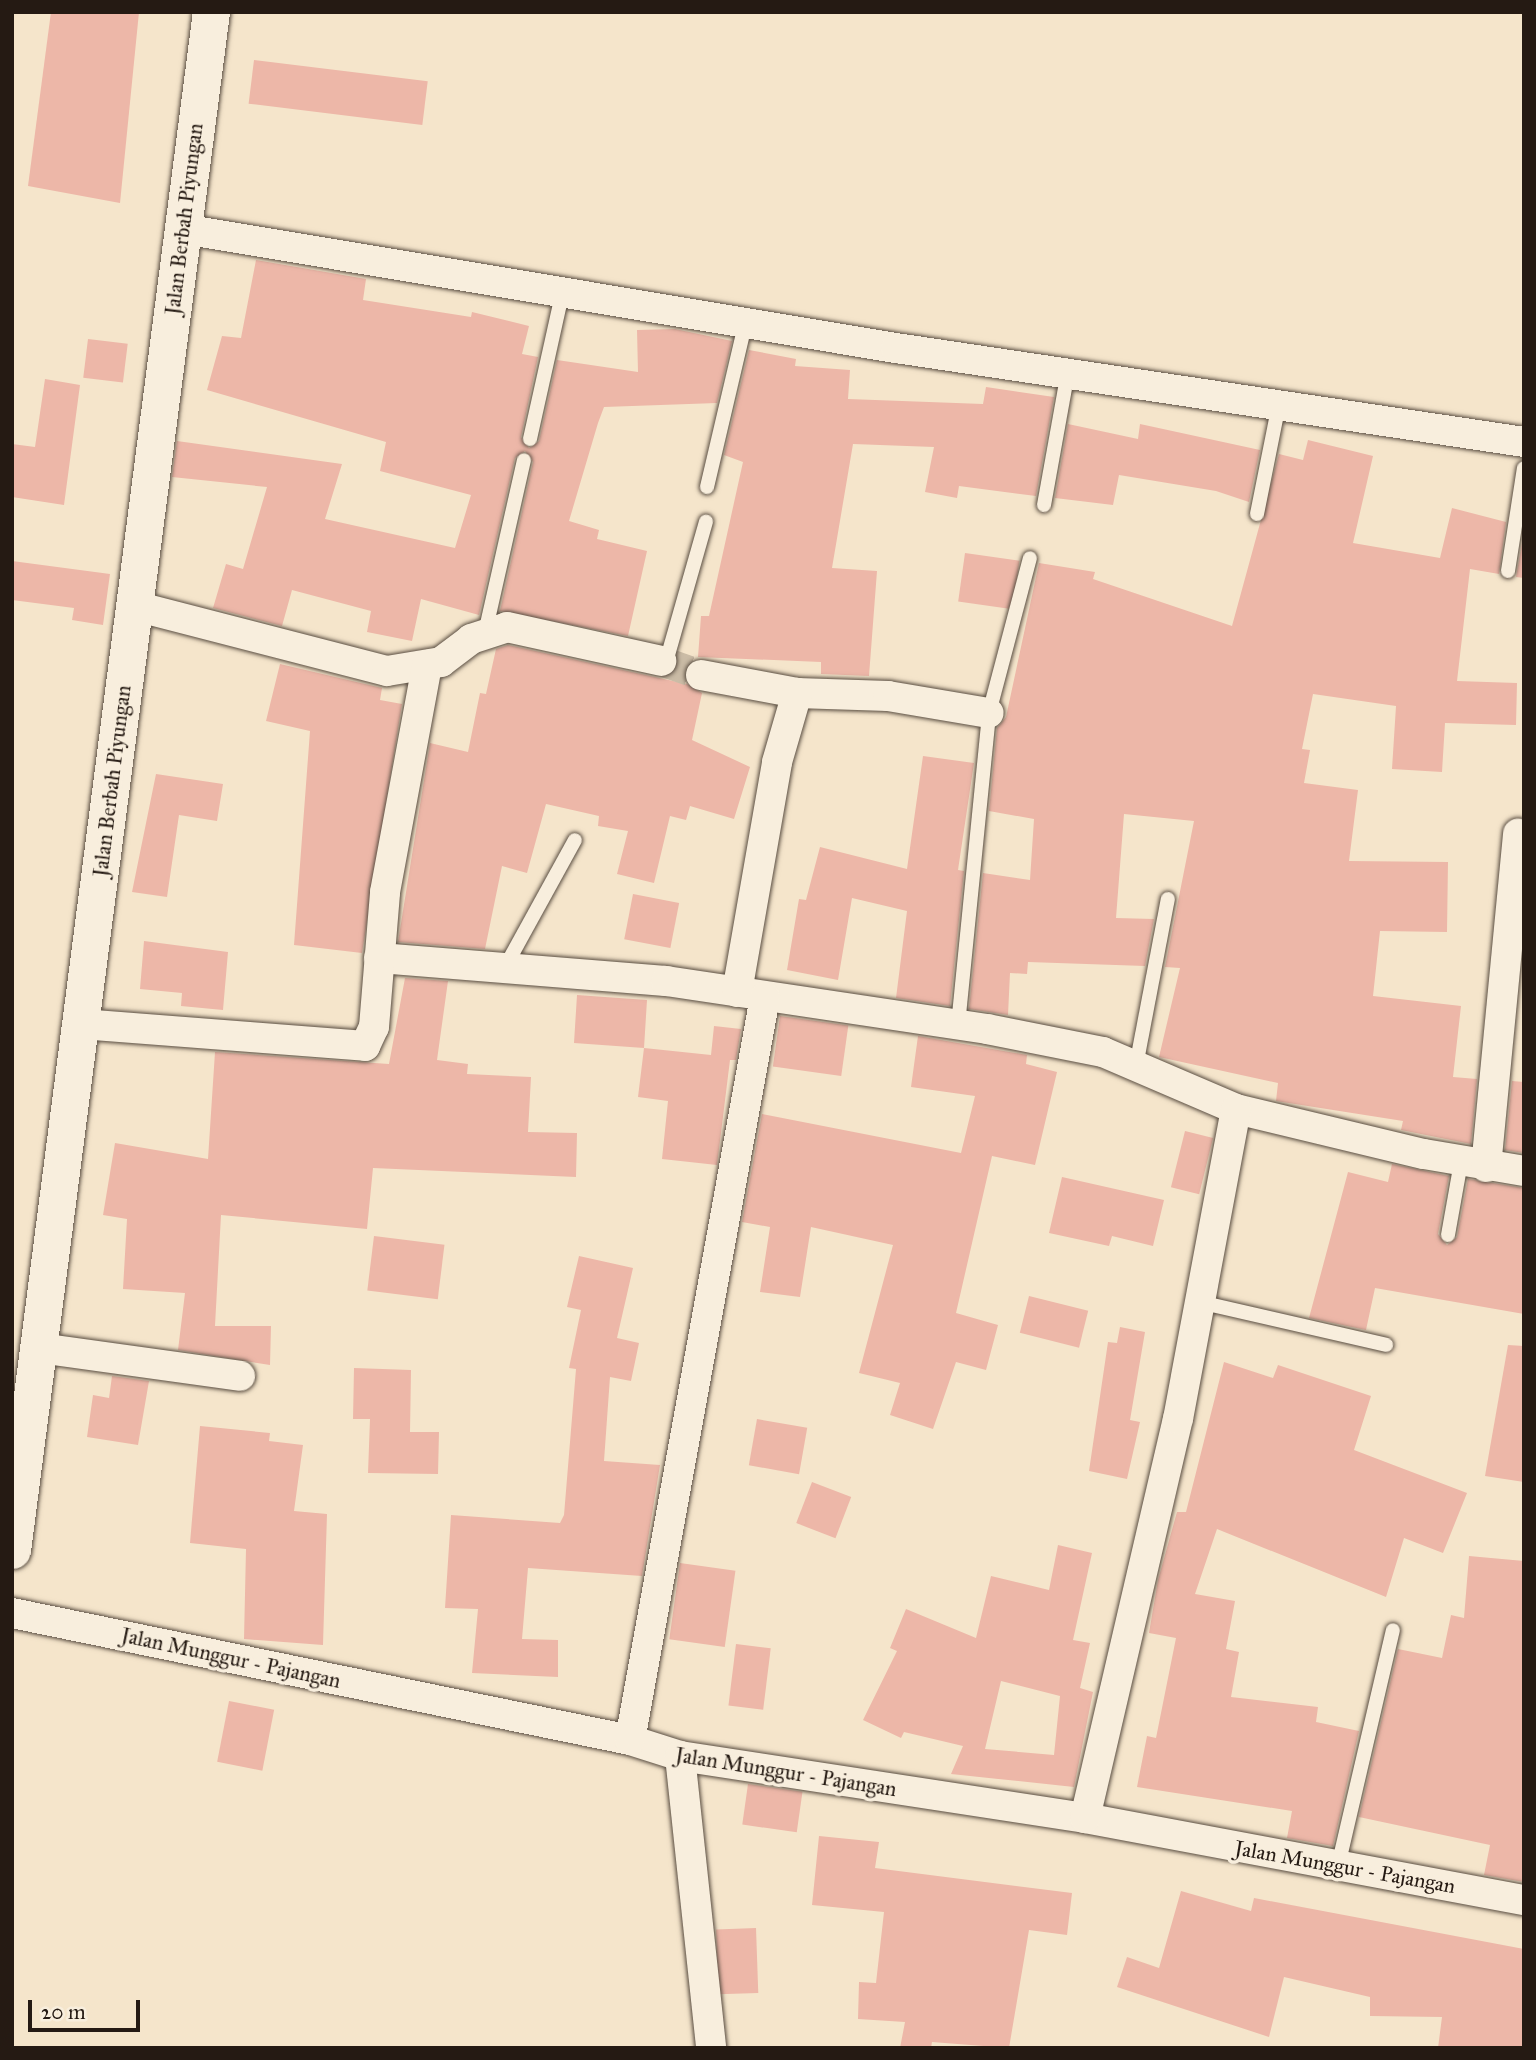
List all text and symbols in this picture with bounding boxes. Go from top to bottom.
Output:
street label: Jalan Berbah Piyungan [160,122,208,316]
street label: Jalan Berbah Piyungan [88,684,136,878]
street label: Jalan Munggur - Pajangan [119,1622,343,1694]
street label: Jalan Munggur - Pajangan [674,1742,898,1802]
street label: Jalan Munggur - Pajangan [1233,1835,1457,1899]
scale bar [32,1986,144,2030]
text: 20 m [41,1999,86,2025]

